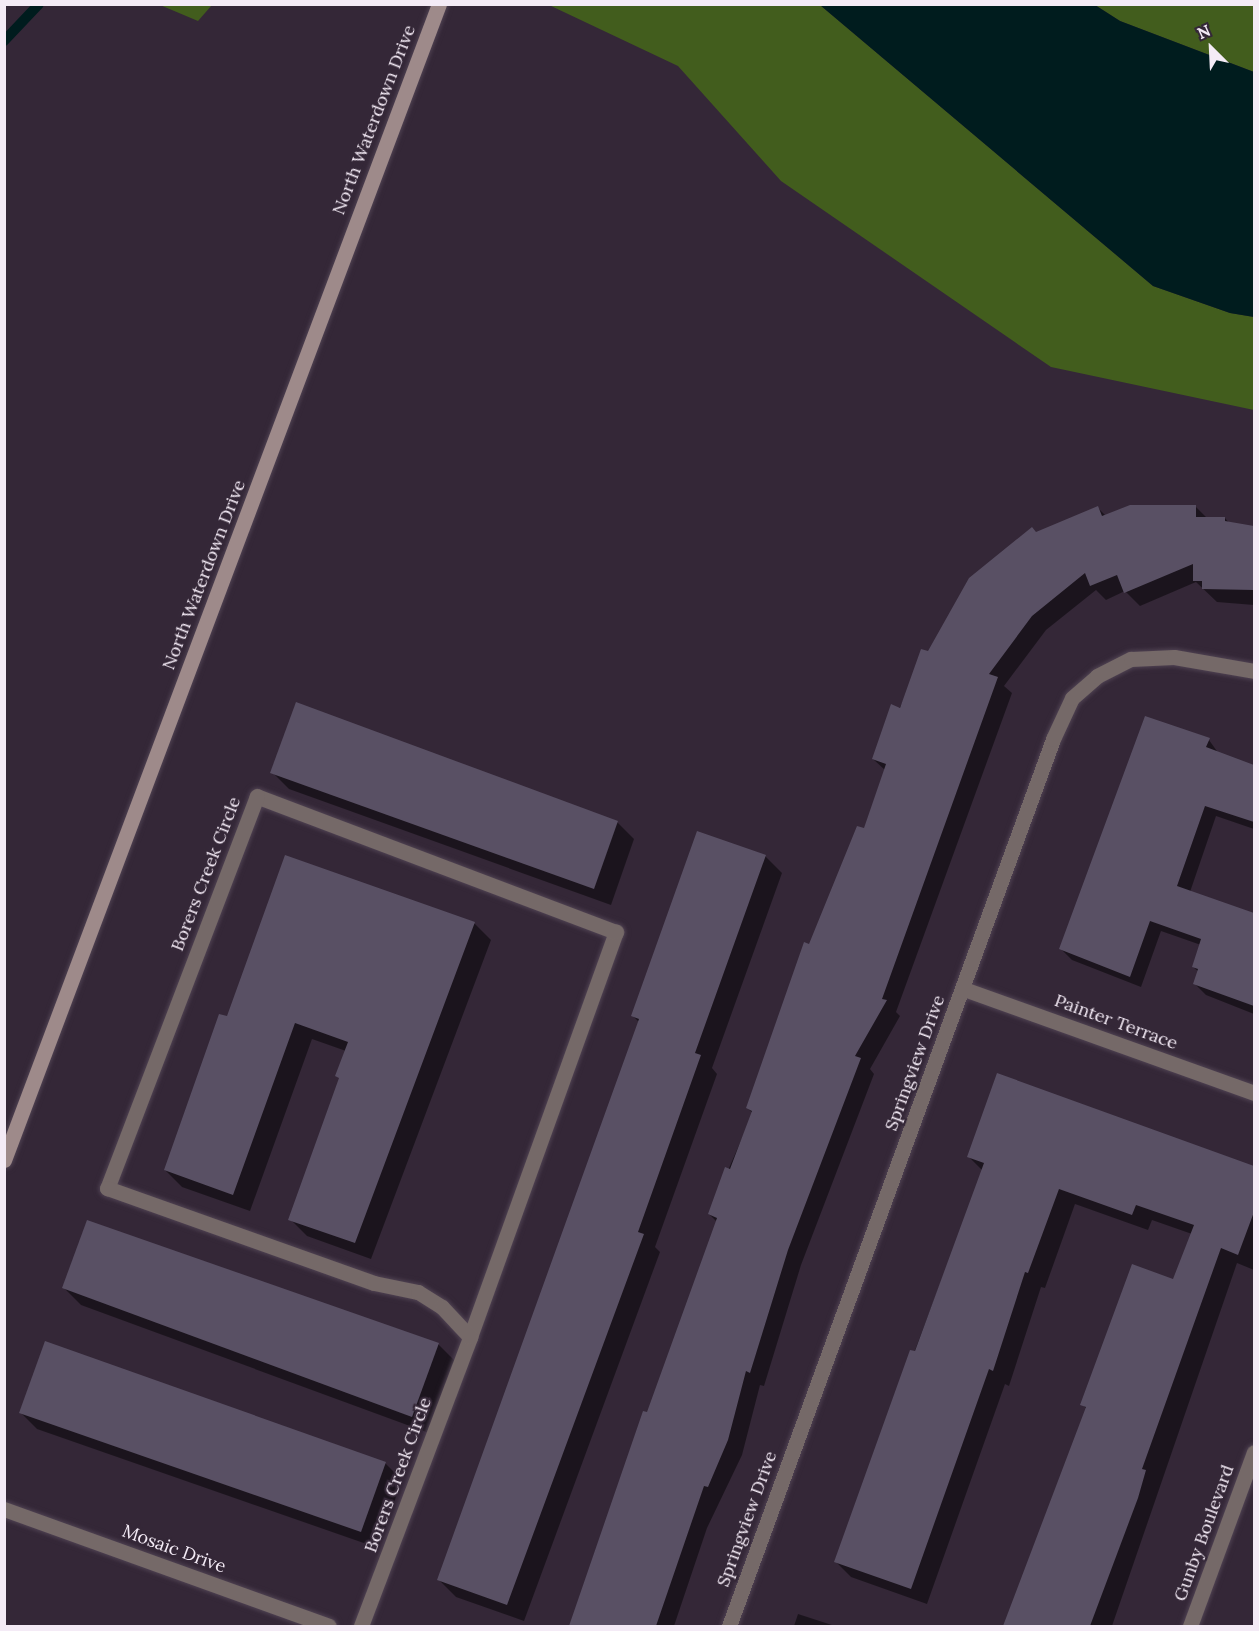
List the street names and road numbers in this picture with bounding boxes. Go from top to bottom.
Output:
street label: North Waterdown Drive [328,22,420,218]
street label: North Waterdown Drive [158,477,250,673]
street label: Borers Creek Circle [167,794,245,954]
street label: Painter Terrace [1051,990,1181,1054]
street label: Springview Drive [880,992,950,1134]
street label: Borers Creek Circle [360,1394,436,1556]
street label: Springview Drive [712,1448,782,1590]
street label: Gunby Boulevard [1169,1462,1239,1604]
street label: Mosaic Drive [119,1520,229,1578]

